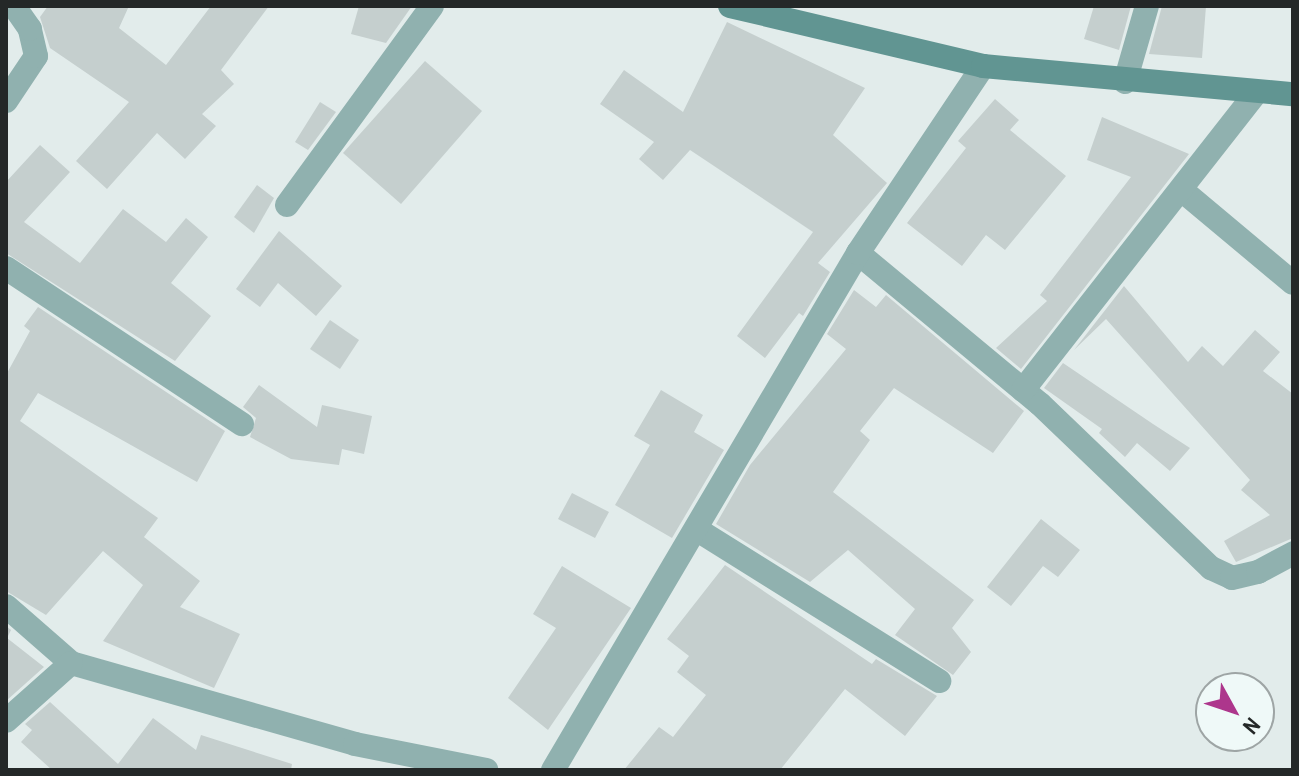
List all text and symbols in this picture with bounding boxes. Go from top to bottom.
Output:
north arrow [1195,672,1275,752]
text: N [1236,712,1268,741]

